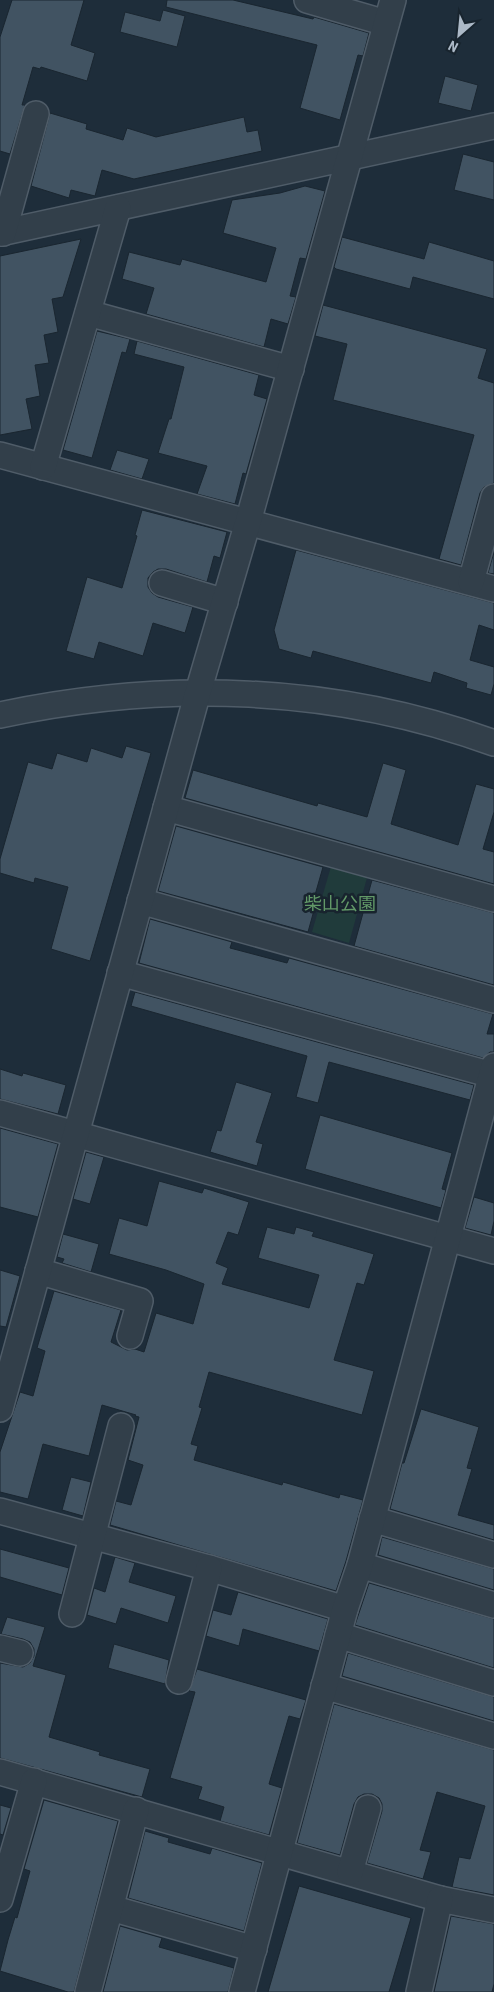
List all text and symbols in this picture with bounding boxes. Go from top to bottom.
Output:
north arrow [434,10,484,60]
text: N [446,38,461,56]
park label: 柴山公園 [304,893,376,914]

